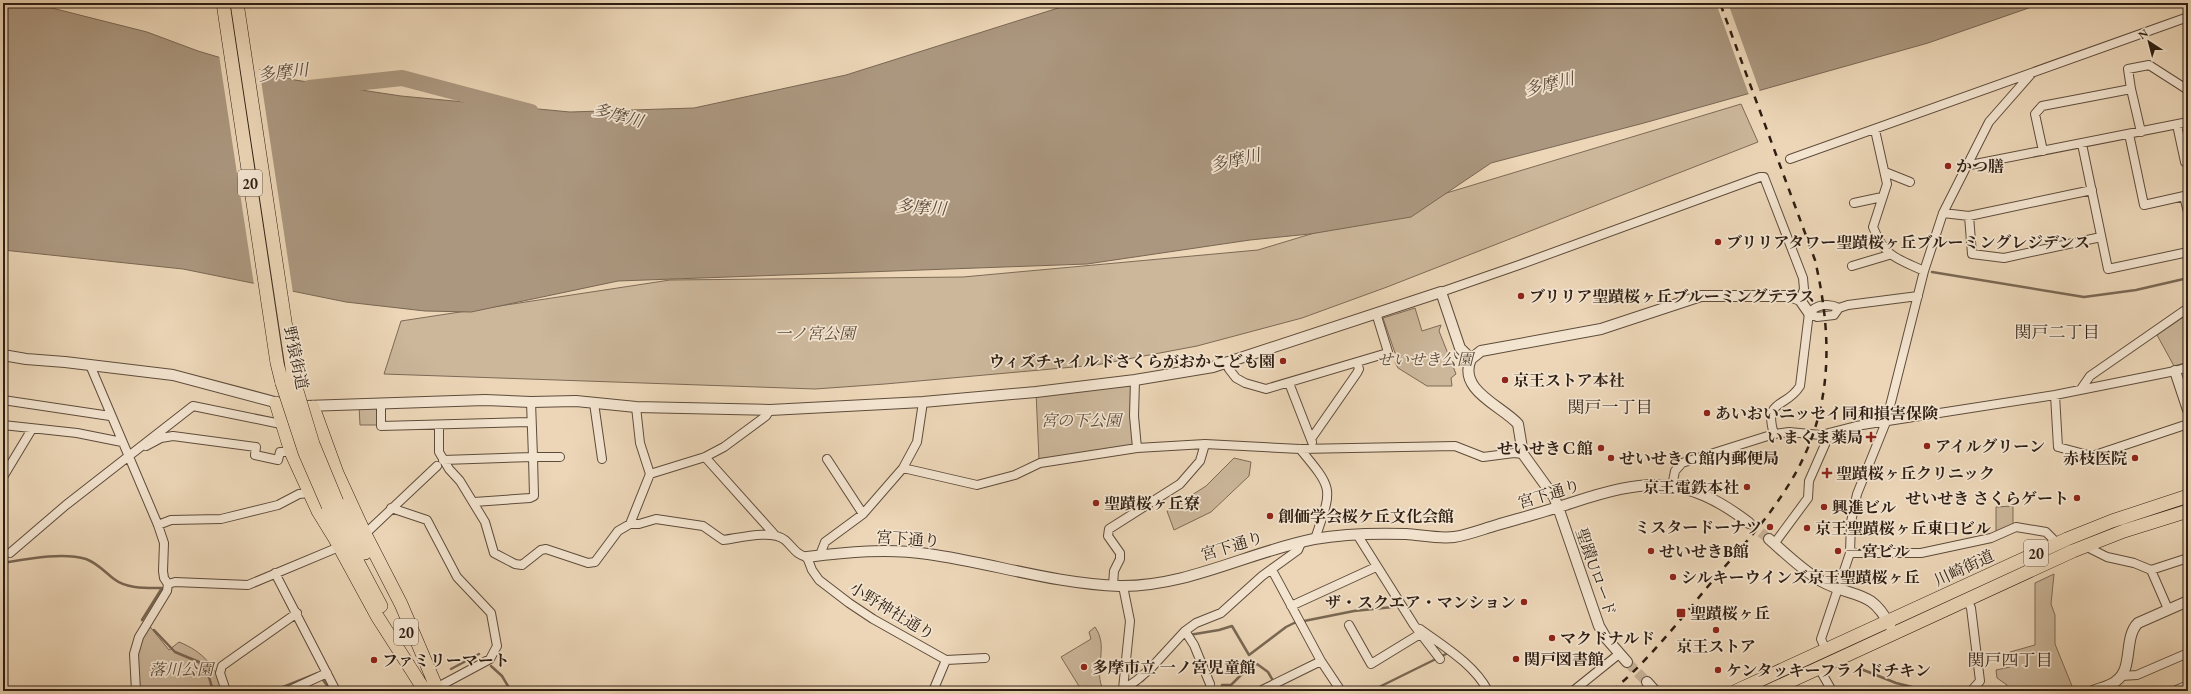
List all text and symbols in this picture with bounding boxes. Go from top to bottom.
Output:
north arrow [2129,22,2169,62]
text: N [2135,26,2151,42]
water label: 多摩川 [256,58,311,86]
water label: 多摩川 [1522,67,1578,101]
water label: 多摩川 [591,98,647,133]
water label: 多摩川 [1208,143,1264,176]
place label: かつ膳 [1956,156,2004,177]
marker: かつ膳 [1943,161,1953,171]
road number: 20 [238,170,262,196]
water label: 多摩川 [895,194,949,220]
place label: ブリリアタワー聖蹟桜ヶ丘ブルーミングレジデンス [1726,232,2090,253]
marker: ブリリアタワー聖蹟桜ヶ丘ブルーミングレジデンス [1713,237,1723,247]
place label: ブリリア聖蹟桜ヶ丘ブルーミングテラス [1529,286,1815,307]
marker: ブリリア聖蹟桜ヶ丘ブルーミングテラス [1516,291,1526,301]
district label: 関戸二丁目 [2015,321,2100,343]
park label: 一ノ宮公園 [775,323,858,344]
street label: 野猿街道 [279,325,313,391]
park label: せいせき公園 [1377,349,1476,370]
place label: ウィズチャイルドさくらがおかこども園 [989,351,1275,372]
marker: ウィズチャイルドさくらがおかこども園 [1278,356,1288,366]
place label: 京王ストア本社 [1513,370,1625,391]
marker: 京王ストア本社 [1500,375,1510,385]
district label: 関戸一丁目 [1568,396,1653,418]
place label: あいおいニッセイ同和損害保険 [1715,403,1939,424]
marker: あいおいニッセイ同和損害保険 [1702,408,1712,418]
park label: 宮の下公園 [1041,410,1124,431]
place label: いまくま薬局 [1767,427,1863,448]
marker: いまくま薬局 [1866,432,1876,442]
place label: アイルグリーン [1935,436,2045,457]
place label: せいせきＣ館 [1497,438,1593,459]
marker: アイルグリーン [1922,441,1932,451]
marker: せいせきＣ館 [1596,443,1606,453]
place label: せいせきＣ館内郵便局 [1619,448,1779,469]
place label: 赤枝医院 [2063,448,2127,469]
marker: せいせきＣ館内郵便局 [1606,453,1616,463]
marker: 赤枝医院 [2130,453,2140,463]
place label: 聖蹟桜ヶ丘クリニック [1836,463,1995,484]
marker: 聖蹟桜ヶ丘クリニック [1821,467,1833,479]
street label: 宮下通り [1515,475,1583,513]
place label: 京王電鉄本社 [1643,477,1739,498]
marker: 京王電鉄本社 [1742,482,1752,492]
place label: せいせき さくらゲート [1905,488,2069,509]
place label: 聖蹟桜ヶ丘寮 [1104,493,1200,514]
marker: せいせき さくらゲート [2072,493,2082,503]
place label: 興進ビル [1832,497,1896,518]
marker: 聖蹟桜ヶ丘寮 [1091,498,1101,508]
marker: 興進ビル [1819,502,1829,512]
place label: 創価学会桜ケ丘文化会館 [1278,506,1454,527]
marker: 創価学会桜ケ丘文化会館 [1265,511,1275,521]
place label: ミスタードーナツ [1634,517,1762,538]
place label: 京王聖蹟桜ヶ丘東口ビル [1815,518,1991,539]
marker: ミスタードーナツ [1765,522,1775,532]
marker: 京王聖蹟桜ヶ丘東口ビル [1802,523,1812,533]
street label: 聖蹟Uロード [1571,525,1621,619]
street label: 宮下通り [875,526,941,552]
street label: 宮下通り [1198,527,1266,565]
road number: 20 [2024,540,2048,566]
place label: せいせきB館 [1659,541,1749,562]
place label: 一宮ビル [1846,541,1910,562]
street label: 川崎街道 [1931,545,1997,591]
marker: せいせきB館 [1646,546,1656,556]
marker: 一宮ビル [1833,546,1843,556]
place label: シルキーウインズ京王聖蹟桜ヶ丘 [1681,567,1920,588]
marker: シルキーウインズ京王聖蹟桜ヶ丘 [1668,572,1678,582]
street label: 小野神社通り [845,577,939,645]
place label: ザ・スクエア・マンション [1325,592,1516,613]
marker: ザ・スクエア・マンション [1519,597,1529,607]
place label: 聖蹟桜ヶ丘 [1690,603,1770,624]
marker: 聖蹟桜ヶ丘 [1675,607,1687,619]
road number: 20 [394,619,418,645]
marker: 京王ストア [1711,625,1721,635]
place label: マクドナルド [1560,628,1655,649]
marker: マクドナルド [1547,633,1557,643]
place label: 京王ストア [1676,636,1756,657]
place label: 関戸図書館 [1524,649,1604,670]
district label: 関戸四丁目 [1968,649,2053,671]
place label: ファミリーマート [382,650,510,671]
marker: 関戸図書館 [1511,654,1521,664]
marker: ファミリーマート [369,655,379,665]
place label: 多摩市立 一ノ宮児童館 [1092,657,1256,678]
park label: 落川公園 [149,659,216,680]
place label: ケンタッキーフライドチキン [1726,660,1931,681]
marker: 多摩市立 一ノ宮児童館 [1079,662,1089,672]
marker: ケンタッキーフライドチキン [1713,665,1723,675]

